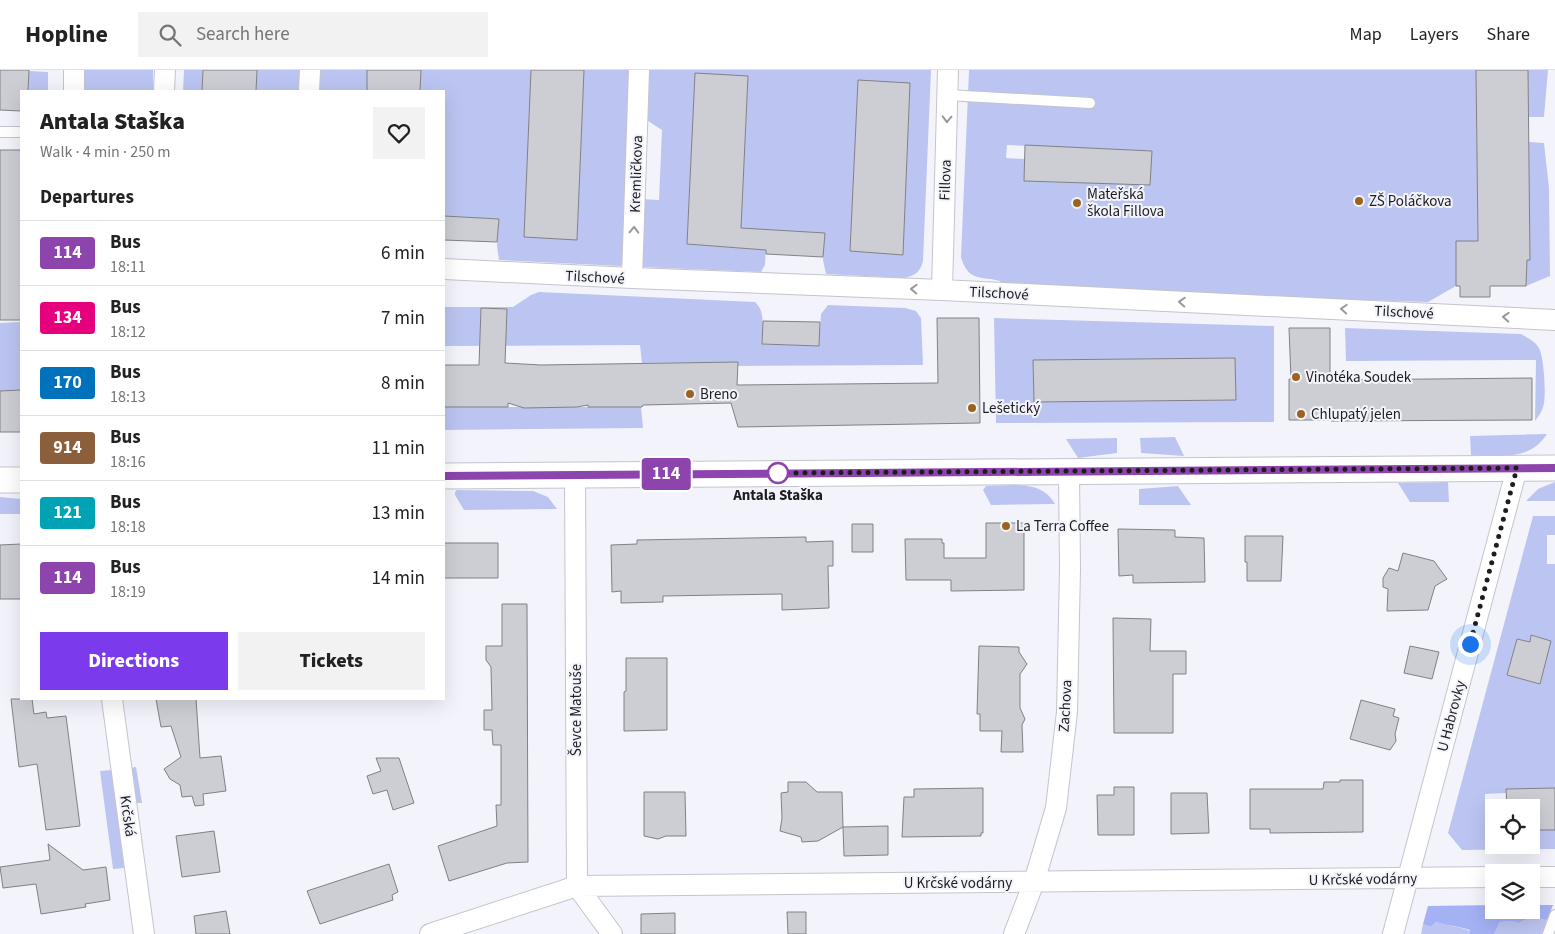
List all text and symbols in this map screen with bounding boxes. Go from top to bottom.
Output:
search box [138,12,488,57]
text: Hopline [25,17,108,52]
icon: search [156,21,184,49]
text: Search here [196,21,290,48]
text: Map [1350,22,1382,47]
text: Layers [1410,22,1459,47]
text: Share [1487,22,1530,47]
text: Antala Staška [40,104,185,139]
button: heart [373,107,425,159]
one-way arrow [941,115,952,123]
street label: Kremličkova [625,135,648,213]
text: Walk · 4 min · 250 m [40,141,171,163]
street label: Fillova [934,159,957,201]
text: Departures [40,184,134,211]
place label: Mateřská škola Fillova [1087,184,1164,222]
place label: ZŠ Poláčkova [1369,191,1452,212]
marker: ZŠ Poláčkova [1353,195,1365,207]
marker: Mateřská škola Fillova [1071,197,1083,209]
one-way arrow [629,225,639,233]
text: Bus [110,229,141,256]
text: 114 [53,240,82,265]
text: 6 min [381,240,425,267]
text: 18:11 [110,256,146,278]
street label: Tilschové [565,265,625,290]
street label: Tilschové [969,281,1029,306]
one-way arrow [910,283,918,294]
text: Bus [110,294,141,321]
one-way arrow [1177,296,1185,307]
street label: Tilschové [1374,300,1434,325]
one-way arrow [1340,304,1348,315]
text: 134 [53,305,82,330]
text: 7 min [381,305,425,332]
one-way arrow [1502,312,1510,323]
text: 18:12 [110,321,146,343]
text: Bus [110,359,141,386]
place label: Vinotéka Soudek [1306,367,1412,388]
text: 170 [53,370,82,395]
text: 8 min [381,370,425,397]
marker: Vinotéka Soudek [1290,371,1302,383]
place label: Breno [700,384,738,405]
text: 18:13 [110,386,146,408]
marker: Breno [684,388,696,400]
place label: Lešetický [982,398,1040,419]
marker: Lešetický [966,402,978,414]
place label: Chlupatý jelen [1311,404,1401,425]
marker: Chlupatý jelen [1295,408,1307,420]
text: Bus [110,424,141,451]
text: 914 [53,435,82,460]
text: 11 min [371,435,425,462]
text: 18:16 [110,451,146,473]
line badge: 114 [637,458,695,490]
text: 114 [652,461,680,486]
marker: Antala Staška [767,462,789,484]
place label: Antala Staška [732,485,823,506]
text: Bus [110,489,141,516]
text: 121 [53,500,82,525]
text: 13 min [371,500,425,527]
text: 18:18 [110,516,146,538]
place label: La Terra Coffee [1016,516,1109,537]
marker: La Terra Coffee [1000,520,1012,532]
text: Bus [110,554,141,581]
text: 114 [53,565,82,590]
text: 14 min [371,565,425,592]
text: 18:19 [110,581,146,603]
button: Directions [40,632,228,690]
button: Tickets [238,632,425,690]
your location [1458,632,1483,657]
street label: Ševce Matouše [566,664,587,756]
street label: U Habrovky [1432,678,1471,754]
street label: Zachova [1054,679,1077,733]
street label: Krčská [114,794,141,838]
map controls [1485,799,1540,919]
button: locate [1485,799,1540,854]
button: layers [1485,864,1540,919]
street label: U Krčské vodárny [1309,868,1417,891]
street label: U Krčské vodárny [904,873,1012,894]

